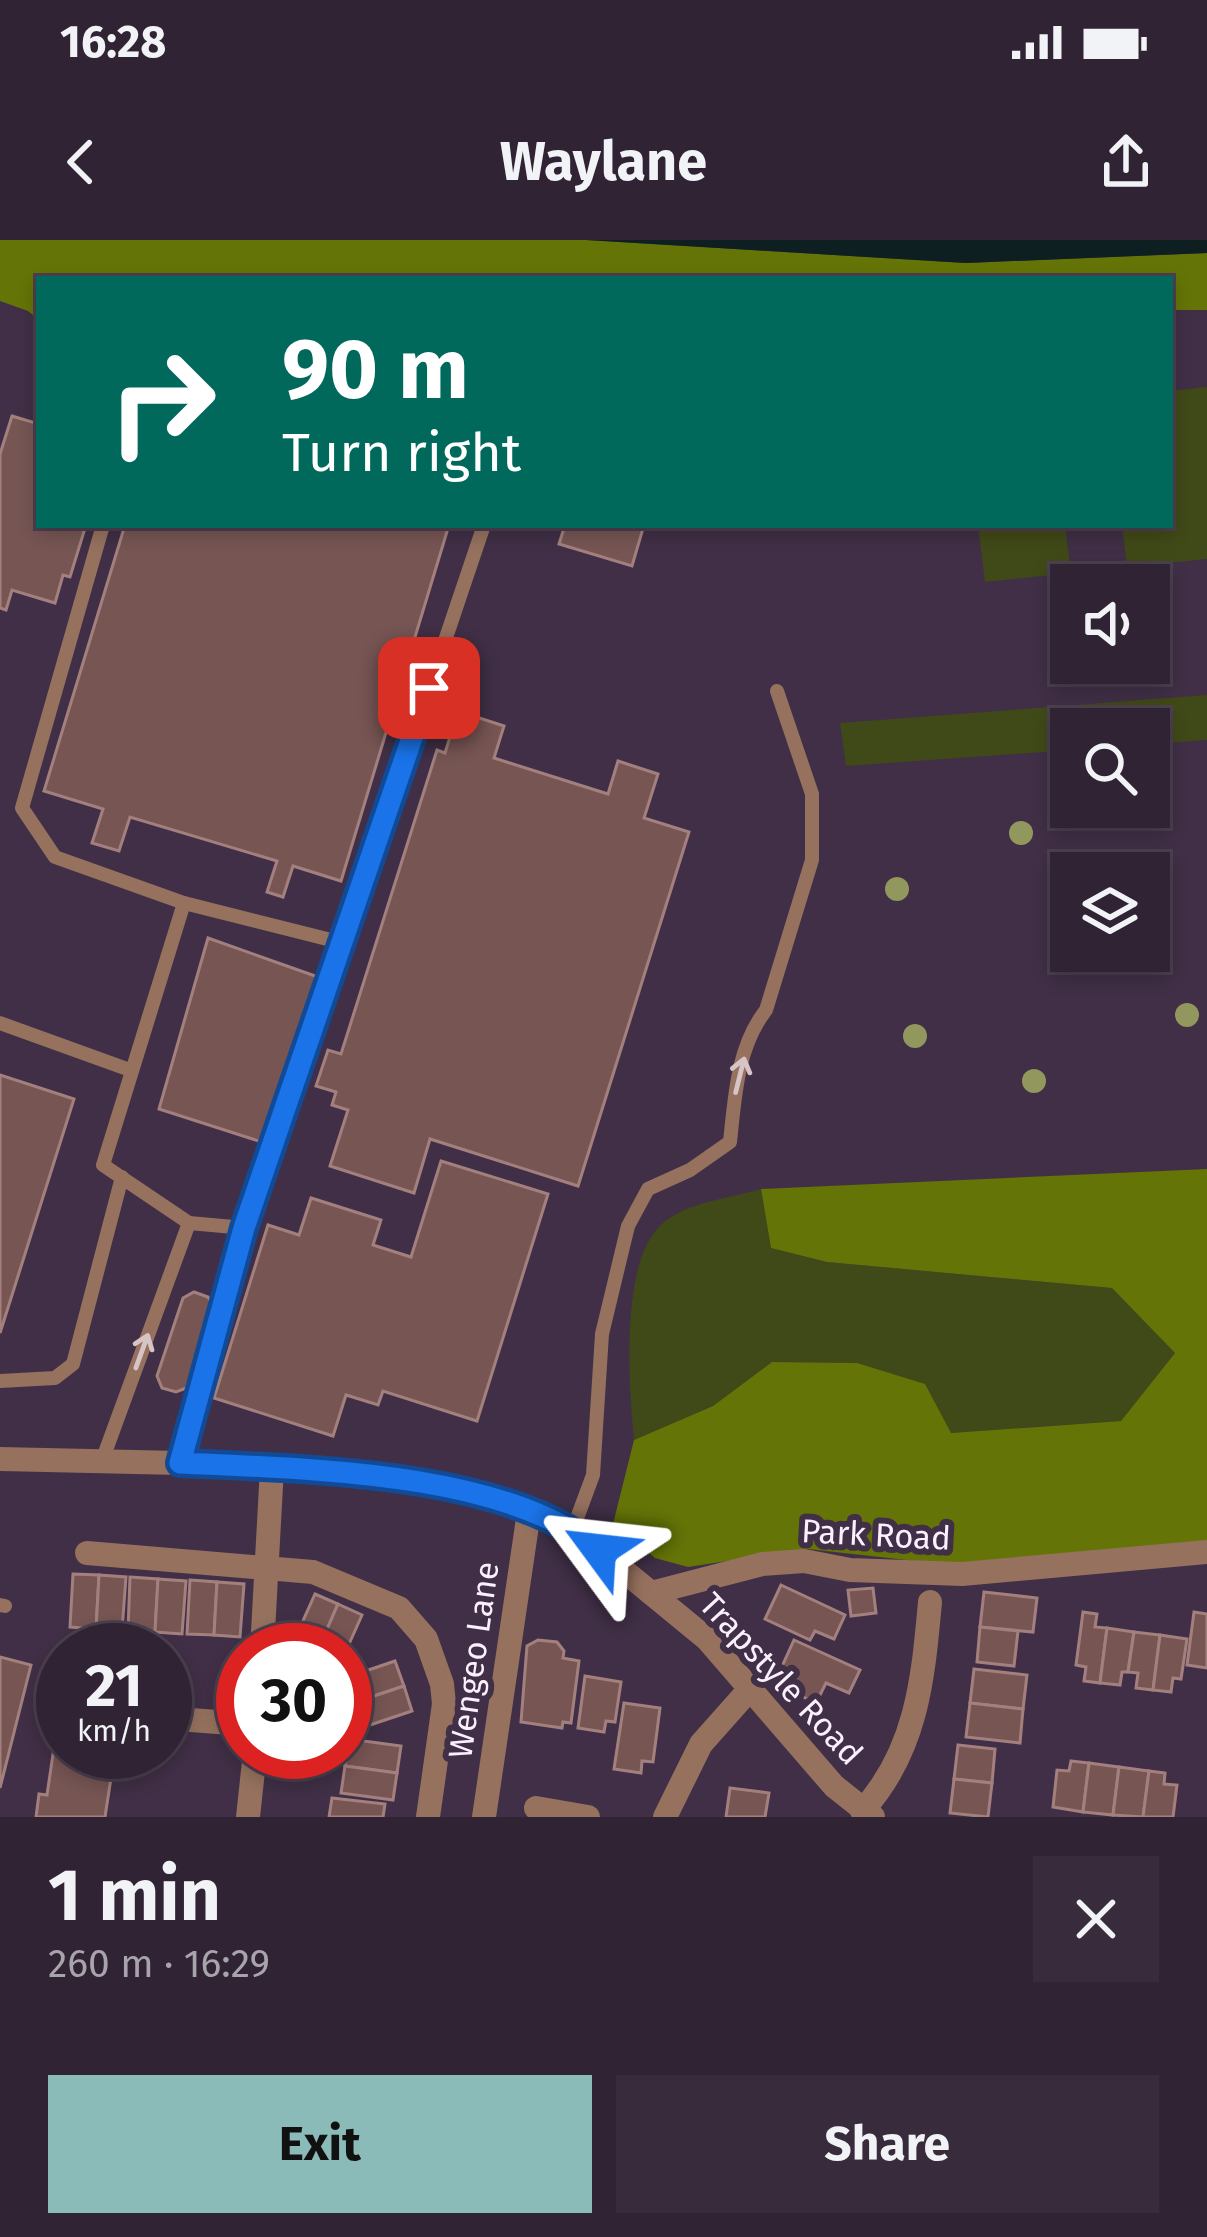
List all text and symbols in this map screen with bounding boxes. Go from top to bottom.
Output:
text: 16:28 [60,15,166,69]
icon: back [48,129,114,195]
icon: share [1093,129,1159,195]
text: Waylane [500,130,707,194]
text: 90 m [282,319,469,420]
icon: right [84,324,240,480]
text: Turn right [282,421,521,485]
map controls [1050,564,1170,972]
button: sound [1050,564,1170,684]
pin [378,637,480,739]
icon: arrive [396,655,462,721]
button: search [1050,708,1170,828]
button: layers [1050,852,1170,972]
one-way arrow [730,1056,752,1094]
one-way arrow [133,1333,154,1370]
position arrow [536,1487,662,1613]
street label: Park Road [800,1511,952,1559]
street label: Wengeo Lane [440,1559,508,1761]
street label: Trapstyle Road [691,1585,871,1773]
speed limit sign: 30 [216,1623,372,1779]
text: 21 [85,1650,143,1722]
text: km/h [77,1713,151,1749]
text: 1 min [48,1853,221,1939]
button: close [1033,1856,1159,1982]
text: 260 m · 16:29 [48,1941,270,1987]
button: Exit [48,2075,592,2213]
button: Share [616,2075,1159,2213]

